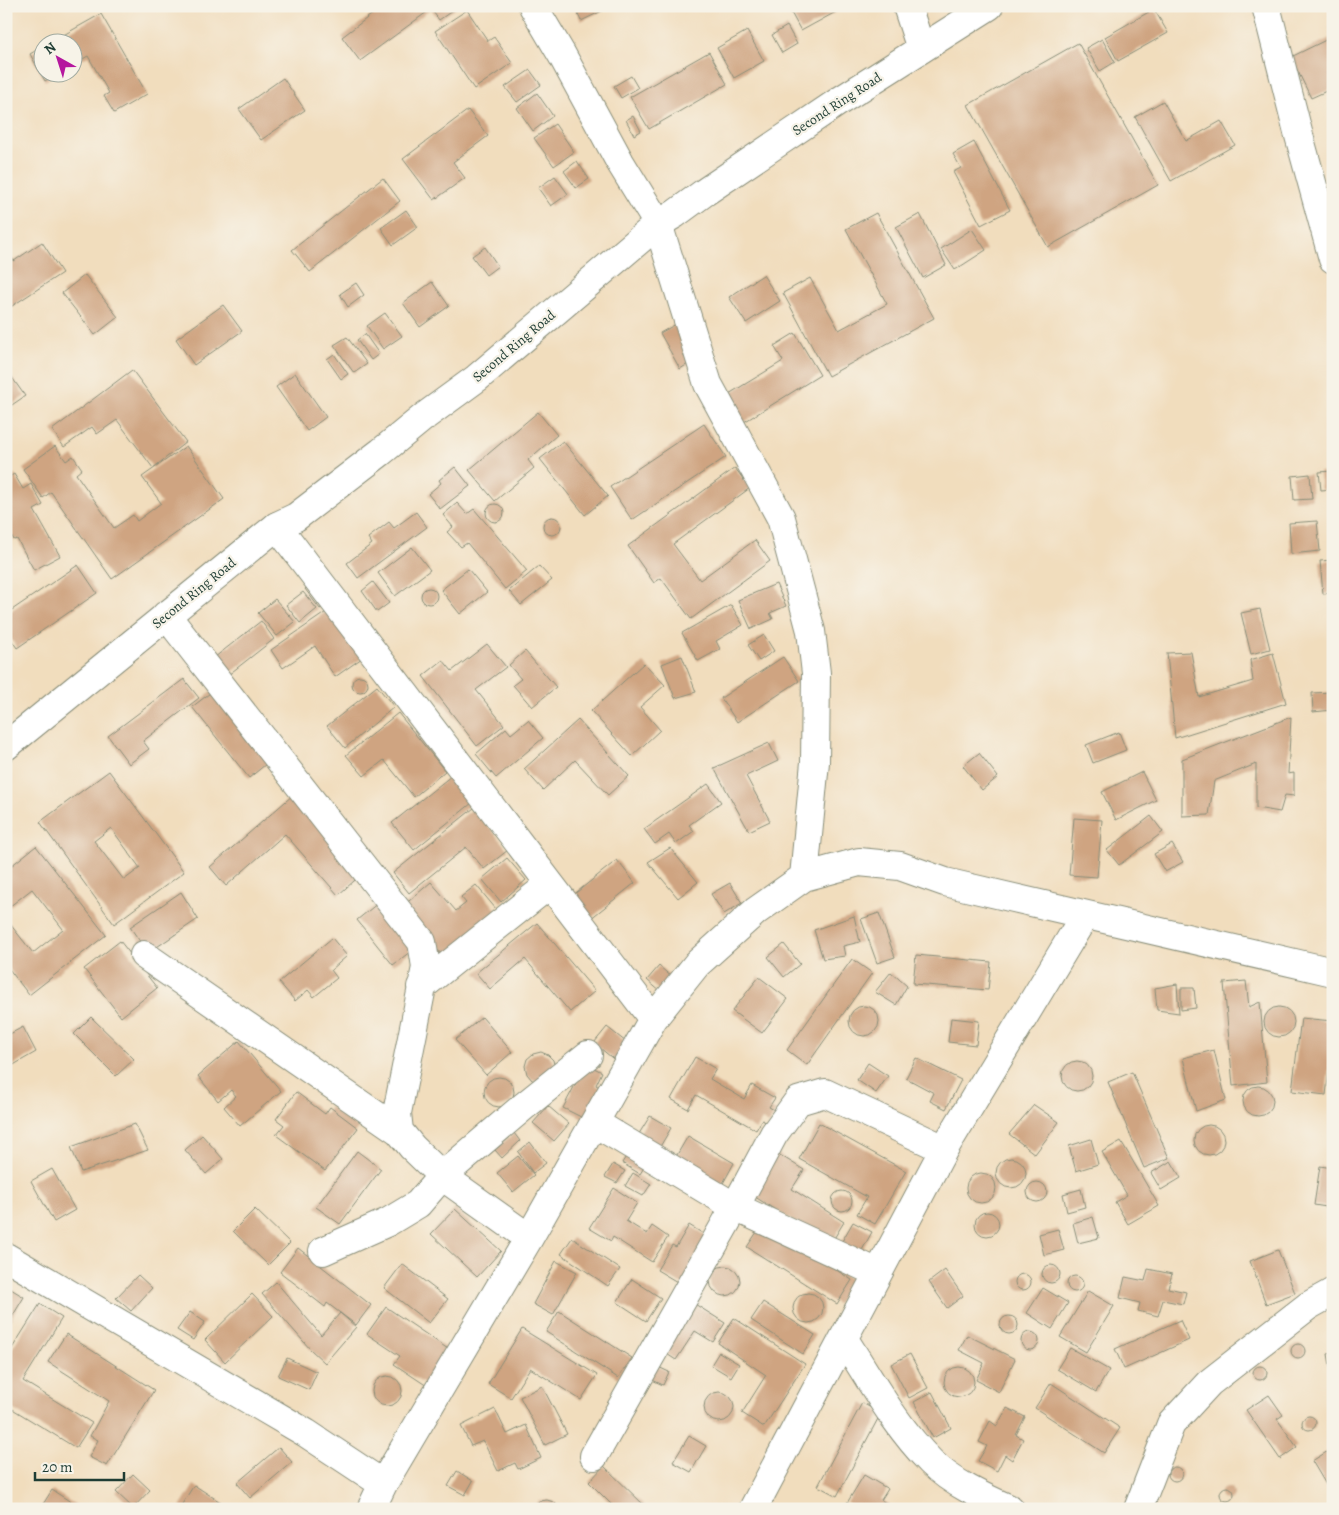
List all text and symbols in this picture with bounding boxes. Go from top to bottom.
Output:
north arrow [32,32,82,82]
text: N [40,38,60,59]
street label: Second Ring Road [789,68,886,140]
street label: Second Ring Road [468,305,560,386]
street label: Second Ring Road [148,553,240,633]
scale bar [35,1450,124,1482]
text: 20 m [42,1457,73,1477]

